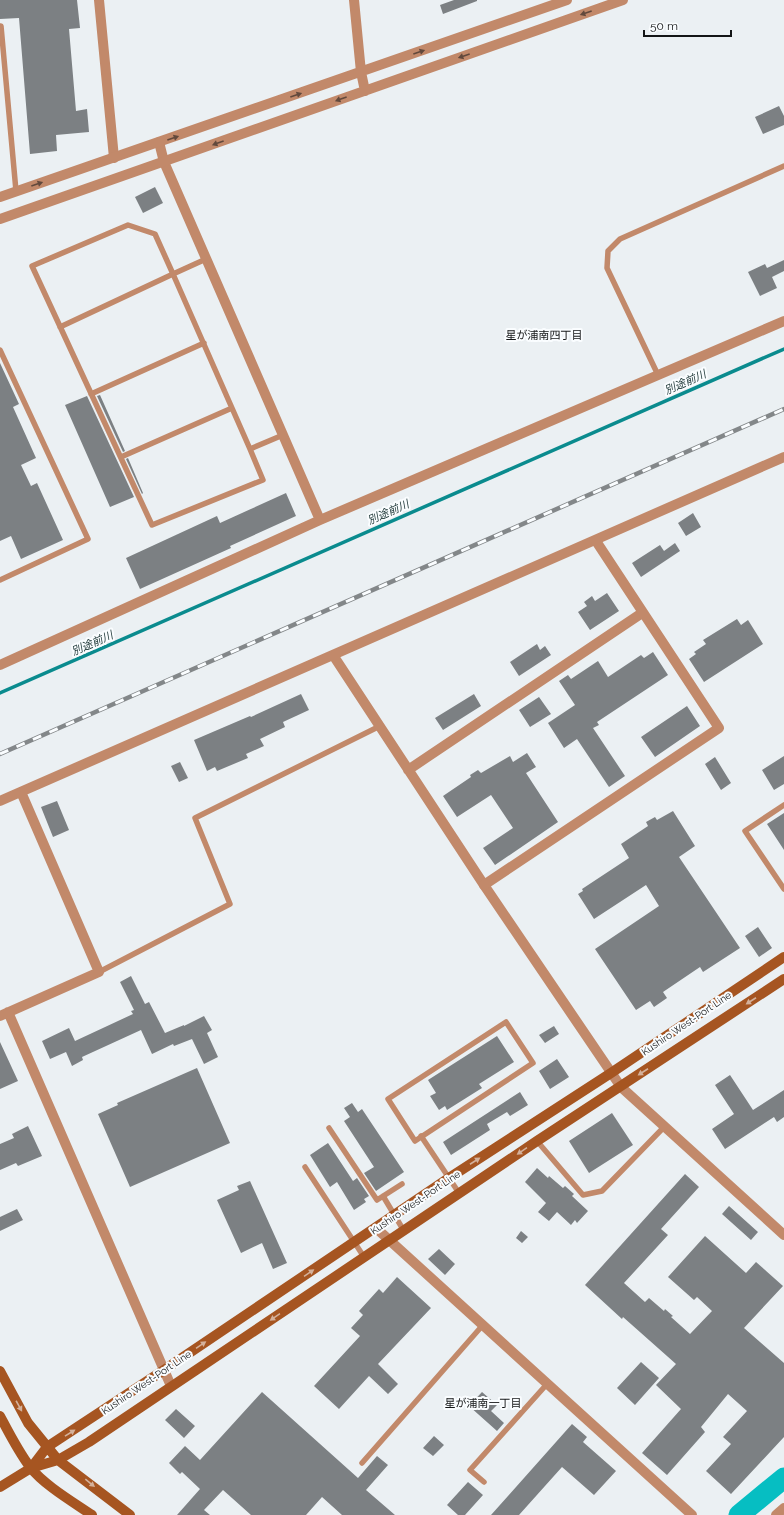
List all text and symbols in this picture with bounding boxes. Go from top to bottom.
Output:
one-way arrow [580,10,592,16]
scale bar [644,12,731,38]
text: 50 m [650,19,678,33]
one-way arrow [413,49,425,55]
one-way arrow [457,53,469,59]
one-way arrow [290,92,302,98]
one-way arrow [334,96,346,102]
one-way arrow [167,134,179,140]
one-way arrow [212,140,224,146]
one-way arrow [31,181,43,187]
district label: 星が浦南四丁目 [506,329,583,342]
water label: 別途前川 [662,367,709,397]
water label: 別途前川 [365,497,412,527]
water label: 別途前川 [69,628,116,658]
street label: Kushiro West-Port Line [639,989,733,1058]
one-way arrow [746,997,757,1005]
one-way arrow [638,1068,648,1076]
one-way arrow [517,1147,528,1155]
one-way arrow [470,1157,480,1165]
street label: Kushiro West-Port Line [368,1168,462,1237]
one-way arrow [303,1269,315,1276]
one-way arrow [270,1313,280,1321]
one-way arrow [196,1341,206,1349]
street label: Kushiro West-Port Line [99,1348,193,1417]
district label: 星が浦南一丁目 [445,1397,522,1410]
one-way arrow [15,1400,22,1412]
one-way arrow [64,1429,75,1436]
one-way arrow [84,1479,95,1488]

